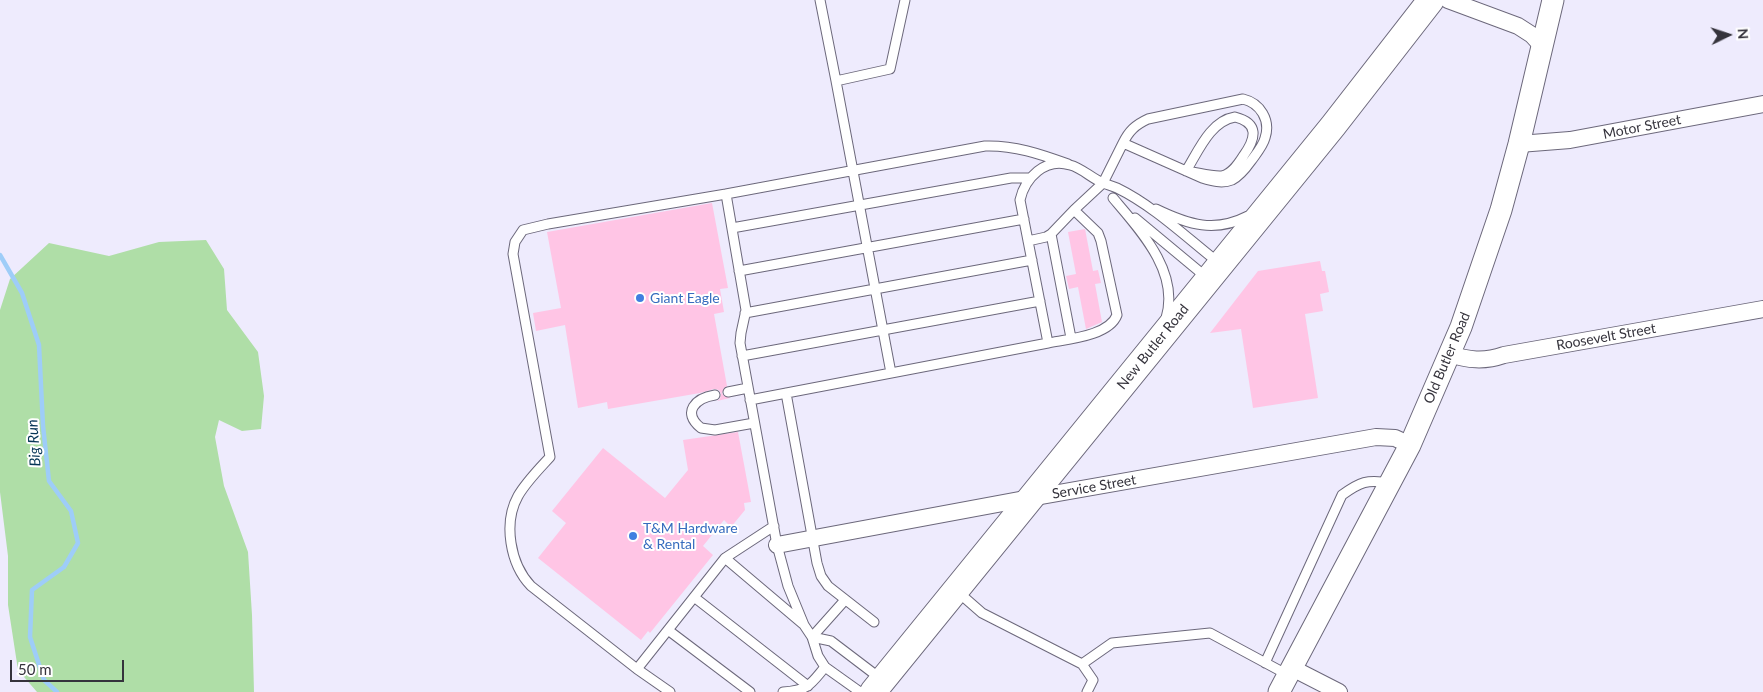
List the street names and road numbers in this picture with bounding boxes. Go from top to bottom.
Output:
street label: Motor Street [1602,111,1682,143]
street label: New Butler Road [1114,301,1192,393]
street label: Old Butler Road [1420,310,1474,406]
street label: Roosevelt Street [1555,320,1657,354]
street label: Service Street [1051,471,1137,503]

